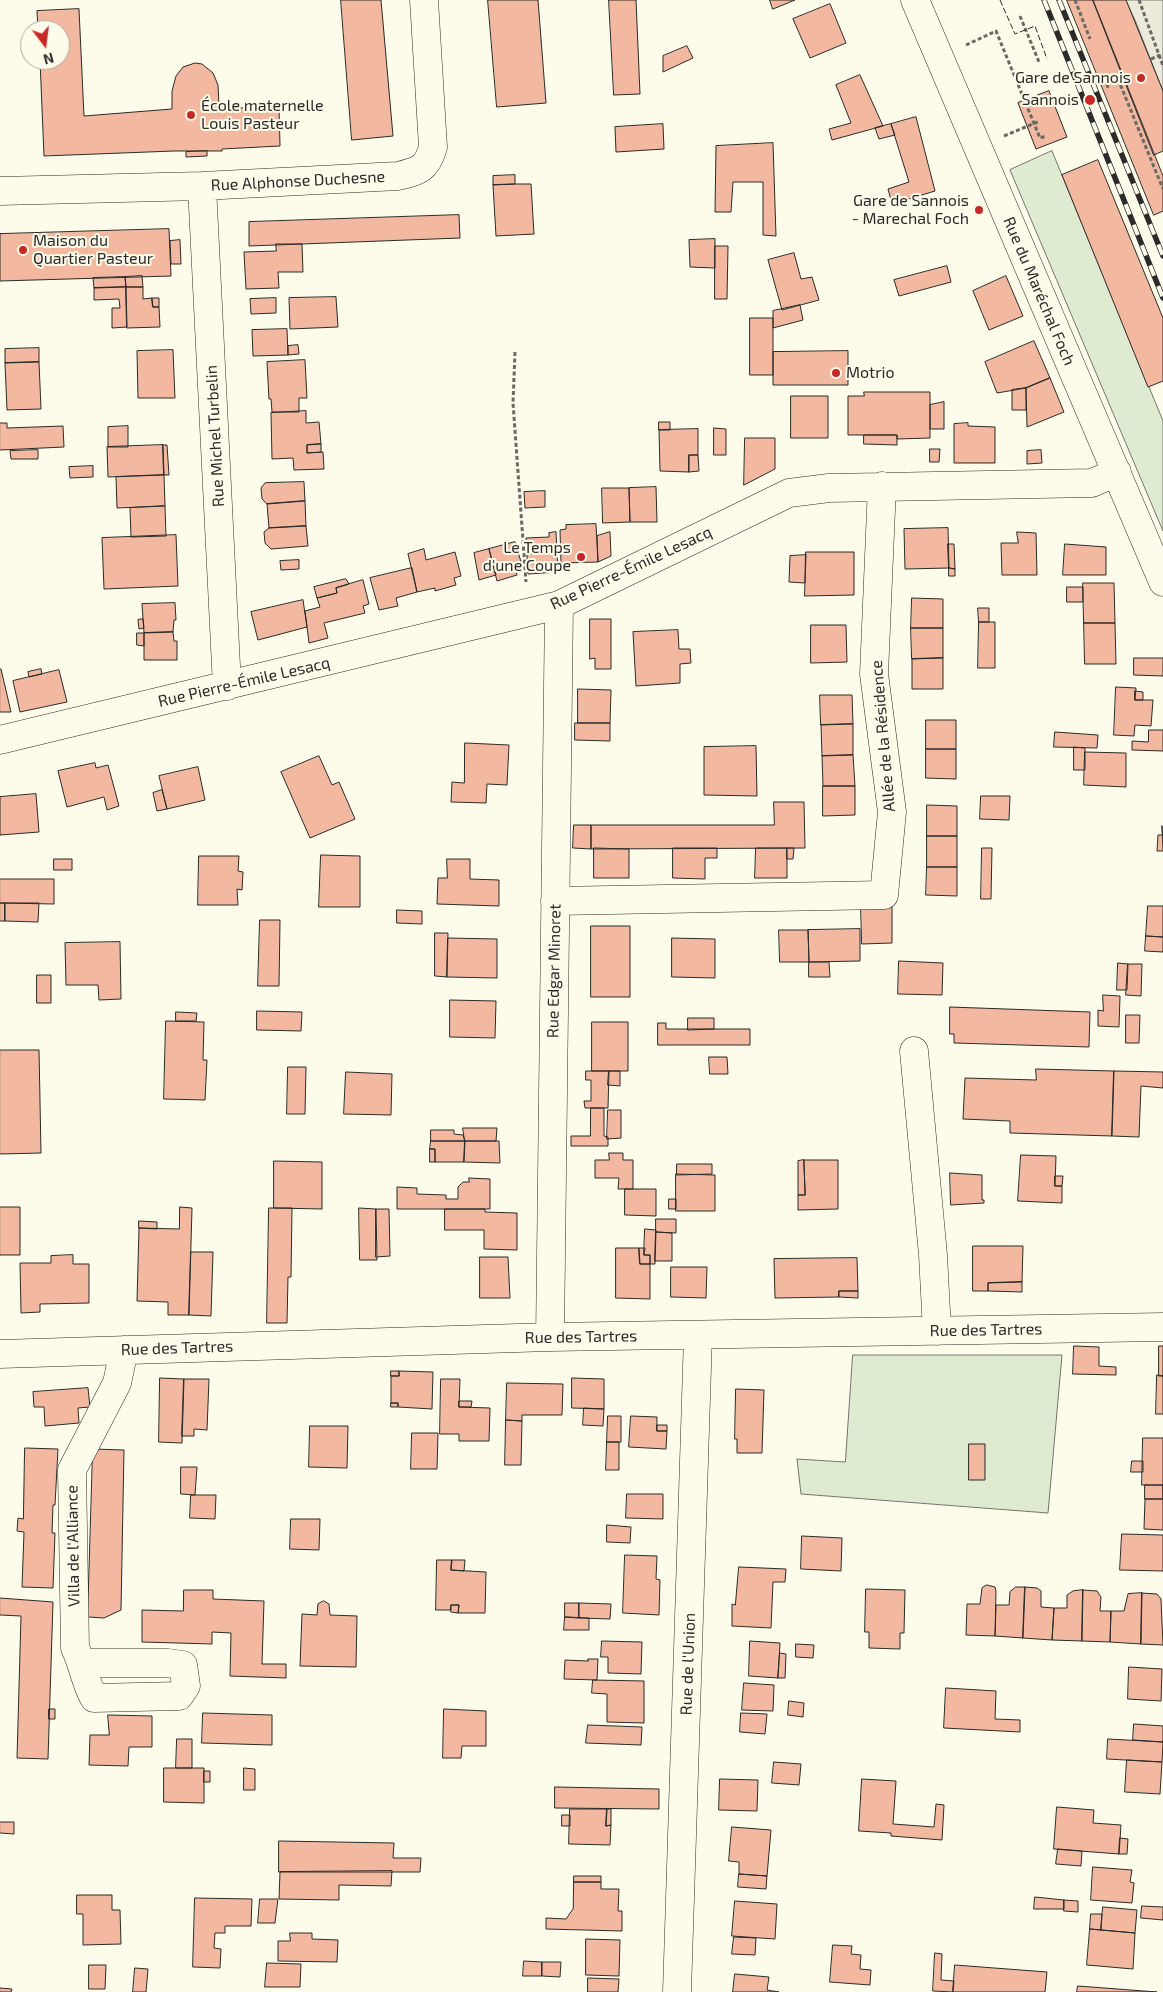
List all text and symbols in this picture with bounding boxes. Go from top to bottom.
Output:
north arrow [20,20,70,70]
text: N [42,49,56,69]
place label: Gare de Sannois [1015,68,1131,88]
marker: Gare de Sannois [1135,72,1147,84]
place label: Sannois [1021,90,1079,110]
marker: Sannois [1083,93,1097,107]
place label: École maternelle Louis Pasteur [201,96,324,134]
marker: École maternelle Louis Pasteur [185,109,197,121]
street label: Rue Alphonse Duchesne [210,167,386,195]
place label: Gare de Sannois - Marechal Foch [852,191,969,229]
marker: Gare de Sannois - Marechal Foch [973,204,985,216]
street label: Rue du Maréchal Foch [999,214,1079,368]
place label: Maison du Quartier Pasteur [33,231,153,269]
marker: Maison du Quartier Pasteur [17,244,29,256]
place label: Motrio [846,363,895,383]
street label: Rue Michel Turbelin [202,364,228,508]
marker: Motrio [830,367,842,379]
street label: Rue Pierre-Émile Lesacq [547,522,715,614]
place label: Le Temps d'une Coupe [483,538,571,576]
marker: Le Temps d'une Coupe [575,551,587,563]
street label: Rue Pierre-Émile Lesacq [156,653,332,711]
street label: Allée de la Résidence [867,659,899,813]
street label: Rue Edgar Minoret [543,904,565,1038]
street label: Rue des Tartres [930,1319,1042,1341]
street label: Rue des Tartres [525,1326,637,1348]
street label: Rue des Tartres [120,1336,234,1360]
street label: Villa de l'Alliance [62,1485,84,1607]
street label: Rue de l'Union [677,1612,699,1716]

